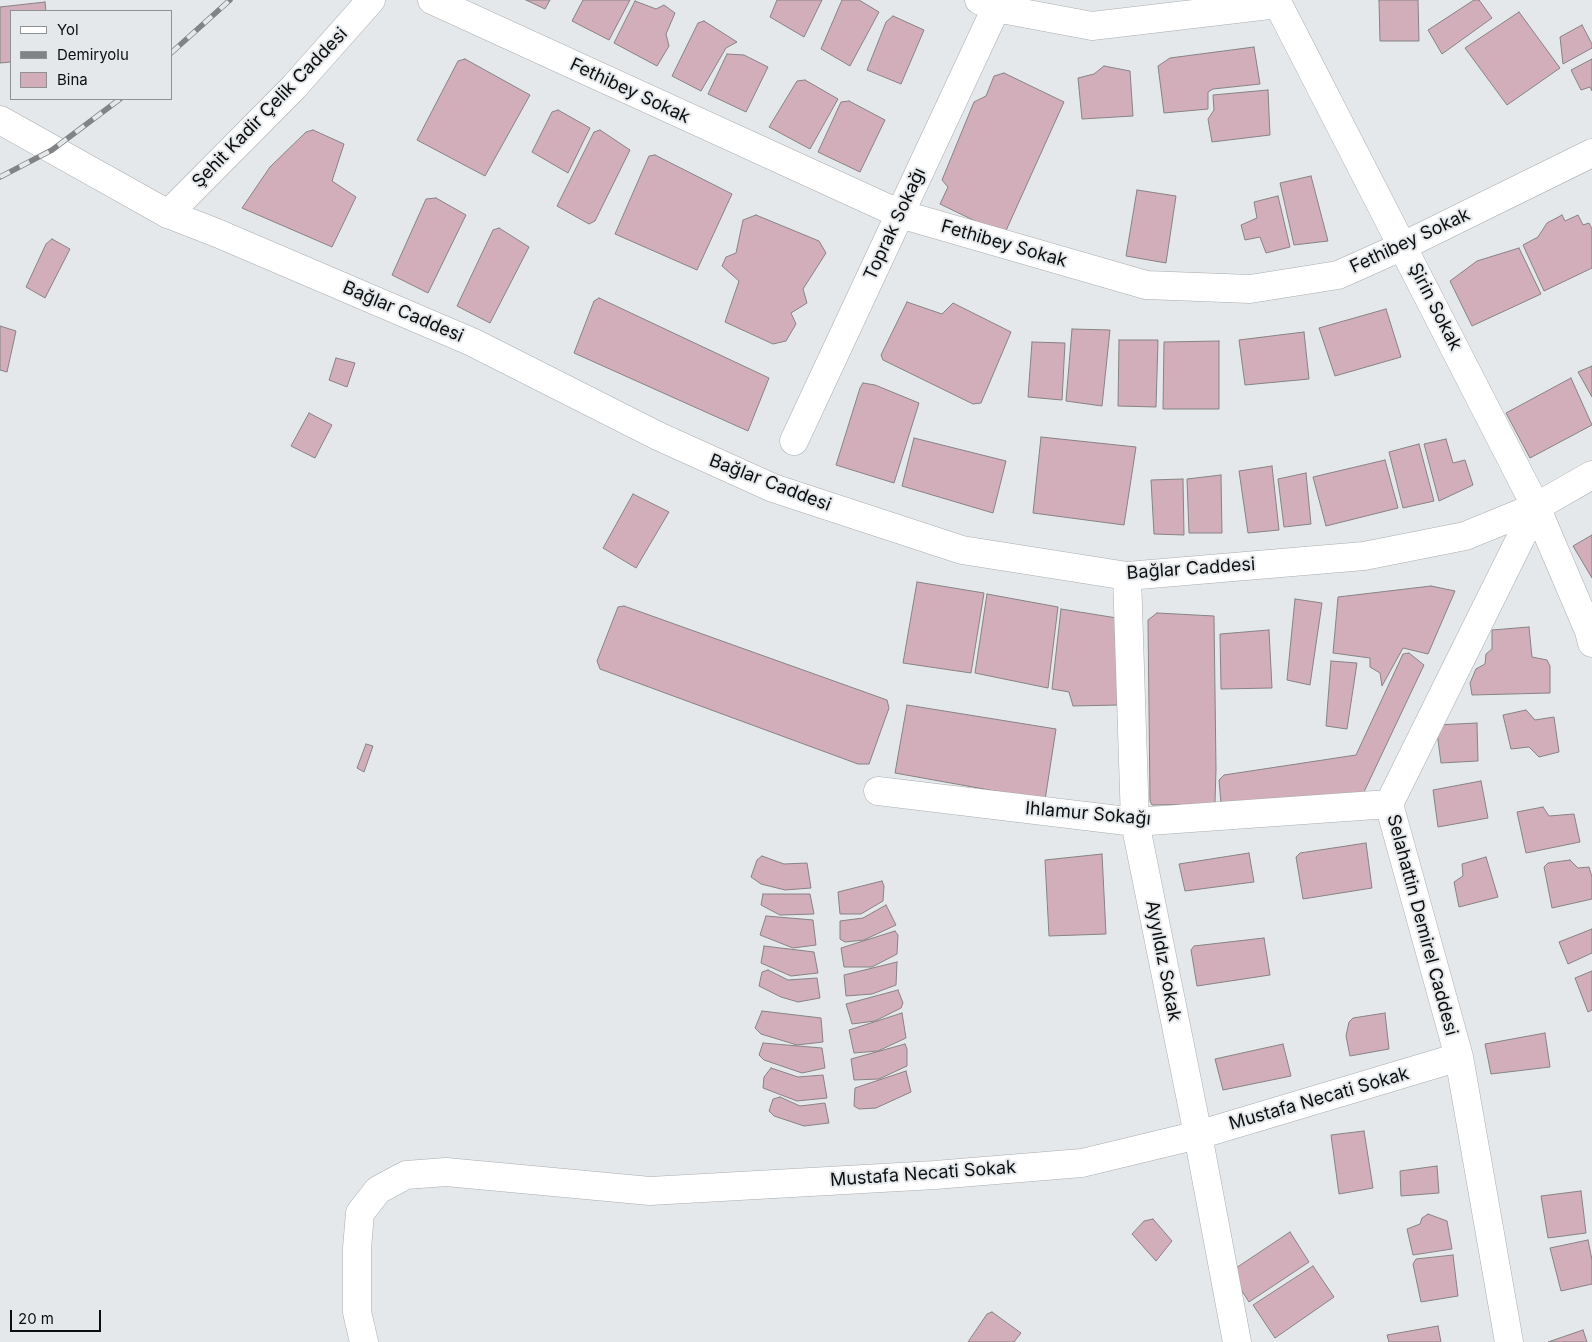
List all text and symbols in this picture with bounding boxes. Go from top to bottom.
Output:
legend [10,10,172,100]
text: Yol [57,20,79,39]
street label: Şehit Kadir Çelik Caddesi [188,23,352,193]
text: Demiryolu [57,45,129,64]
street label: Fethibey Sokak [567,54,693,128]
text: Bina [57,70,88,89]
street label: Toprak Sokağı [860,164,930,284]
street label: Fethibey Sokak [1347,204,1473,278]
street label: Fethibey Sokak [939,216,1069,272]
street label: Şirin Sokak [1404,260,1466,354]
street label: Bağlar Caddesi [339,277,467,347]
street label: Bağlar Caddesi [706,450,834,516]
street label: Bağlar Caddesi [1126,554,1256,584]
street label: Ihlamur Sokağı [1024,798,1152,830]
street label: Selahattin Demirel Caddesi [1382,812,1462,1038]
street label: Ayyıldız Sokak [1141,899,1185,1023]
street label: Mustafa Necati Sokak [1227,1063,1411,1135]
street label: Mustafa Necati Sokak [829,1157,1017,1191]
scale bar [12,1300,104,1332]
text: 20 m [18,1309,54,1328]

